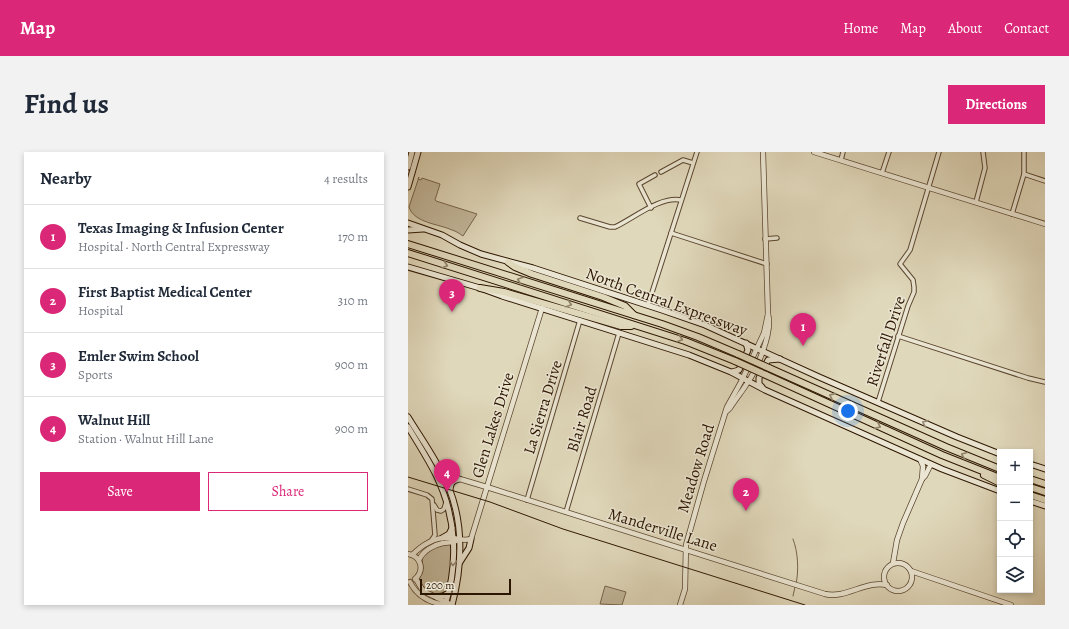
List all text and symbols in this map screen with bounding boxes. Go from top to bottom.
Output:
text: Map [20,15,55,41]
text: Home [843,19,878,38]
text: Map [900,19,926,38]
text: About [948,19,982,38]
text: Contact [1004,19,1049,38]
text: Find us [24,85,109,123]
button: Directions [948,85,1045,124]
text: Nearby [40,167,91,190]
text: 4 results [324,170,368,187]
text: Texas Imaging & Infusion Center [78,218,284,238]
text: 1 [51,228,55,245]
text: 170 m [338,228,368,245]
text: Hospital · North Central Expressway [78,238,270,255]
one-way arrow [442,260,449,269]
street label: North Central Expressway [583,262,751,342]
one-way arrow [517,276,524,285]
pin: 3 [439,279,465,312]
text: First Baptist Medical Center [78,282,252,302]
text: 2 [50,292,56,309]
text: 310 m [338,292,368,309]
street label: Riverfall Drive [861,293,911,389]
one-way arrow [566,299,573,308]
text: Hospital [78,302,123,319]
pin: 1 [790,313,816,346]
one-way arrow [676,334,683,343]
text: Emler Swim School [78,346,199,366]
text: 3 [50,356,56,373]
text: 900 m [335,356,368,373]
street label: La Sierra Drive [518,358,568,457]
text: Sports [78,366,113,383]
street label: Glen Lakes Drive [466,370,519,481]
street label: Blair Road [561,383,603,455]
one-way arrow [829,393,836,401]
your location [838,401,858,421]
text: Walnut Hill [78,410,150,430]
text: 4 [50,420,56,437]
text: 900 m [335,420,368,437]
one-way arrow [922,420,930,428]
street label: Meadow Road [672,421,720,515]
one-way arrow [874,421,882,429]
text: Station · Walnut Hill Lane [78,430,214,447]
map controls [997,449,1033,593]
button: + [997,449,1033,485]
one-way arrow [960,451,967,459]
pin: 4 [434,459,460,492]
button: Save [40,472,200,511]
button: Share [208,472,368,511]
pin: 2 [733,478,759,511]
button: − [997,485,1033,521]
street label: Manderville Lane [605,503,720,557]
button: locate [997,521,1033,557]
button: layers [997,557,1033,593]
one-way arrow [449,560,458,566]
scale bar [420,577,511,596]
text: 200 m [426,578,454,593]

